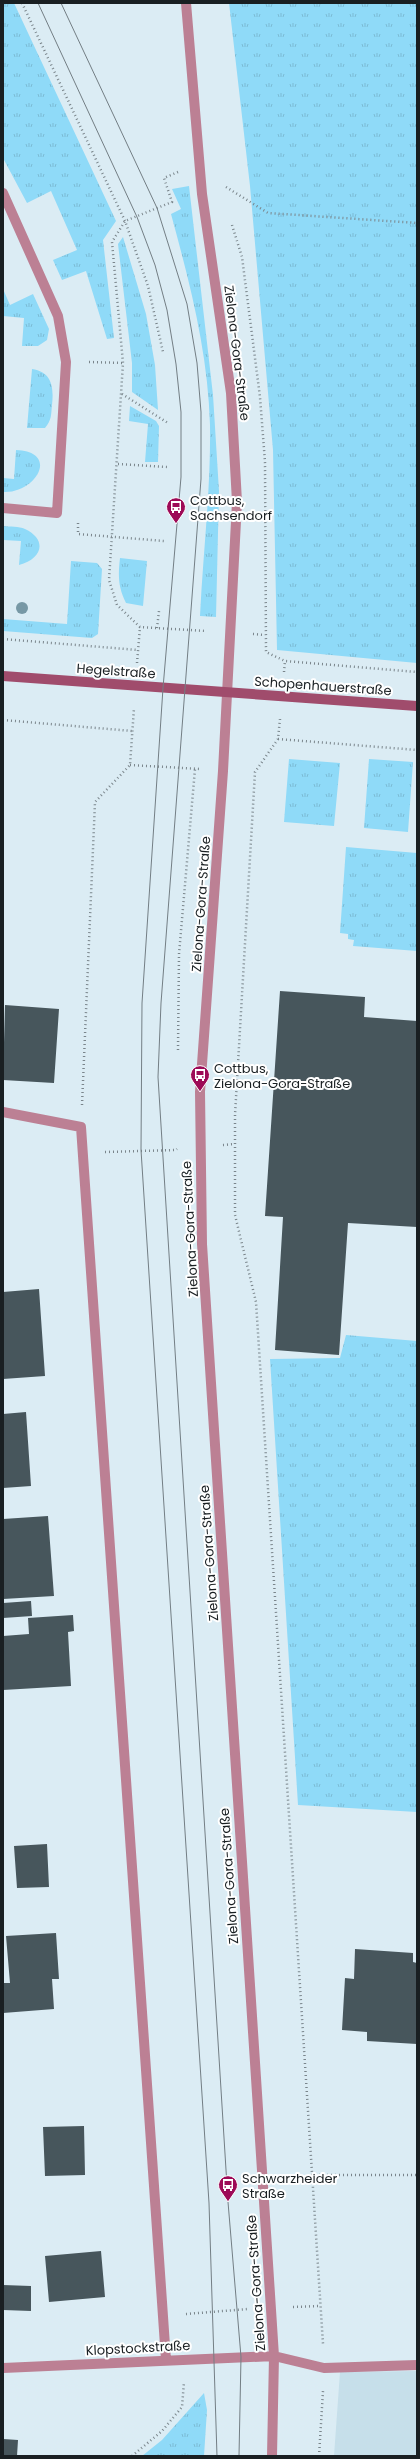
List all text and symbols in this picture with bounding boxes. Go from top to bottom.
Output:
street label: Zielona-Gora-Straße [219,284,255,422]
place label: Cottbus, Sachsendorf [190,491,272,525]
bus stop icon: Cottbus, Sachsendorf [165,496,187,524]
street label: Hegelstraße [76,659,156,683]
street label: Schopenhauerstraße [254,672,392,700]
street label: Zielona-Gora-Straße [187,835,215,973]
place label: Cottbus, Zielona-Gora-Straße [214,1059,350,1093]
bus stop icon: Cottbus, Zielona-Gora-Straße [189,1064,211,1092]
street label: Zielona-Gora-Straße [177,1160,203,1298]
street label: Zielona-Gora-Straße [195,1484,223,1622]
street label: Zielona-Gora-Straße [215,1807,243,1945]
place label: Schwarzheider Straße [242,2169,337,2203]
bus stop icon: Schwarzheider Straße [217,2174,239,2202]
street label: Zielona-Gora-Straße [242,2214,270,2352]
street label: Klopstockstraße [85,2336,191,2360]

